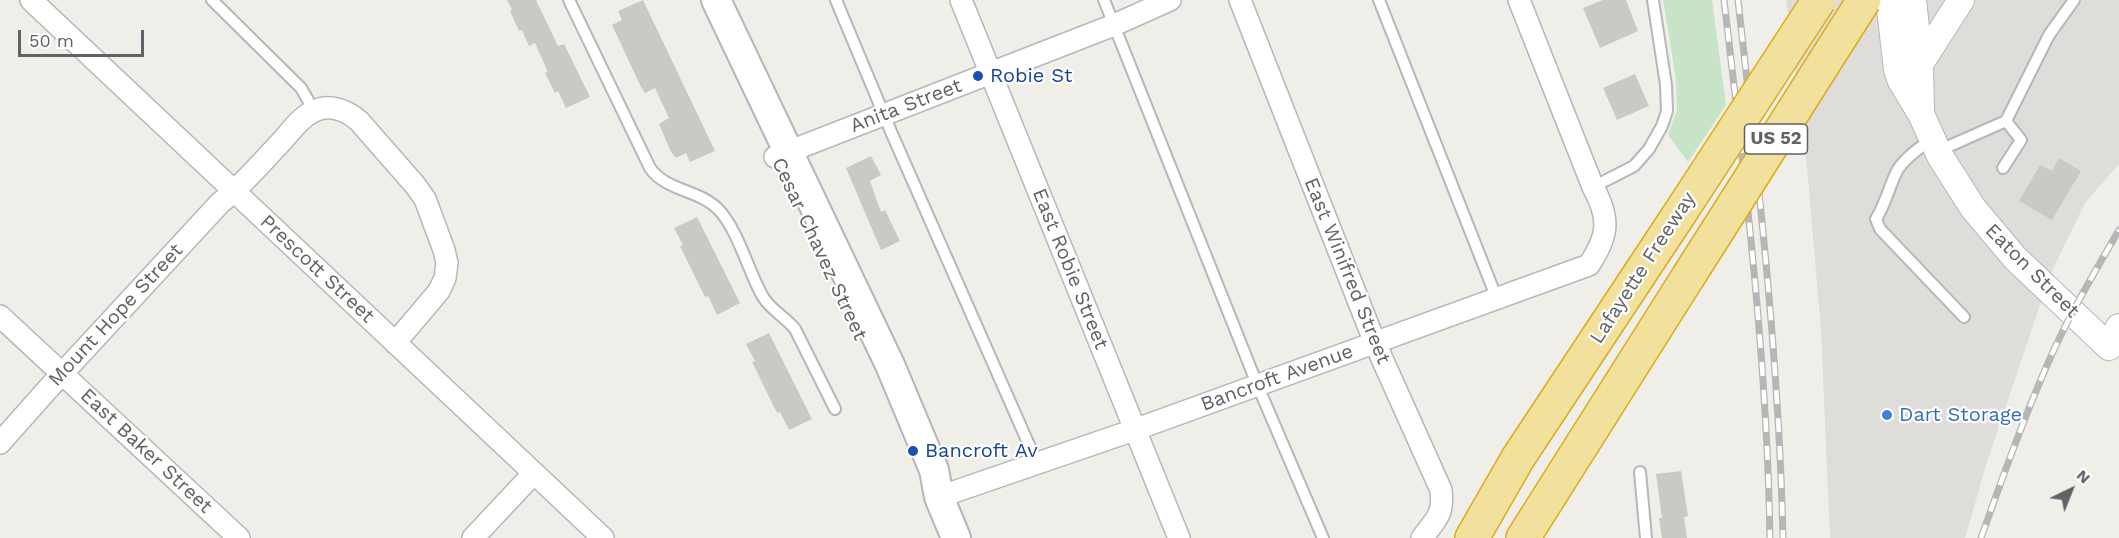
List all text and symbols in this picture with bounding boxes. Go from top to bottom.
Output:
scale bar [21,18,147,56]
text: 50 m [29,30,74,51]
place label: Robie St [990,64,1072,88]
marker: Robie St [971,69,985,83]
street label: Anita Street [847,74,965,138]
road number: US 52 [1744,124,1808,154]
street label: Cesar Chavez Street [766,154,872,344]
street label: East Winifred Street [1299,174,1395,368]
street label: East Robie Street [1027,185,1113,353]
street label: Lafayette Freeway [1585,188,1701,348]
street label: Prescott Street [255,210,379,328]
street label: Eaton Street [1980,219,2084,323]
street label: Mount Hope Street [44,239,188,391]
street label: Bancroft Avenue [1198,339,1356,417]
street label: East Baker Street [75,384,217,518]
place label: Dart Storage [1899,403,2022,427]
marker: Dart Storage [1880,408,1894,422]
place label: Bancroft Av [925,439,1038,463]
marker: Bancroft Av [906,444,920,458]
north arrow [2041,460,2101,520]
text: N [2073,465,2094,487]

